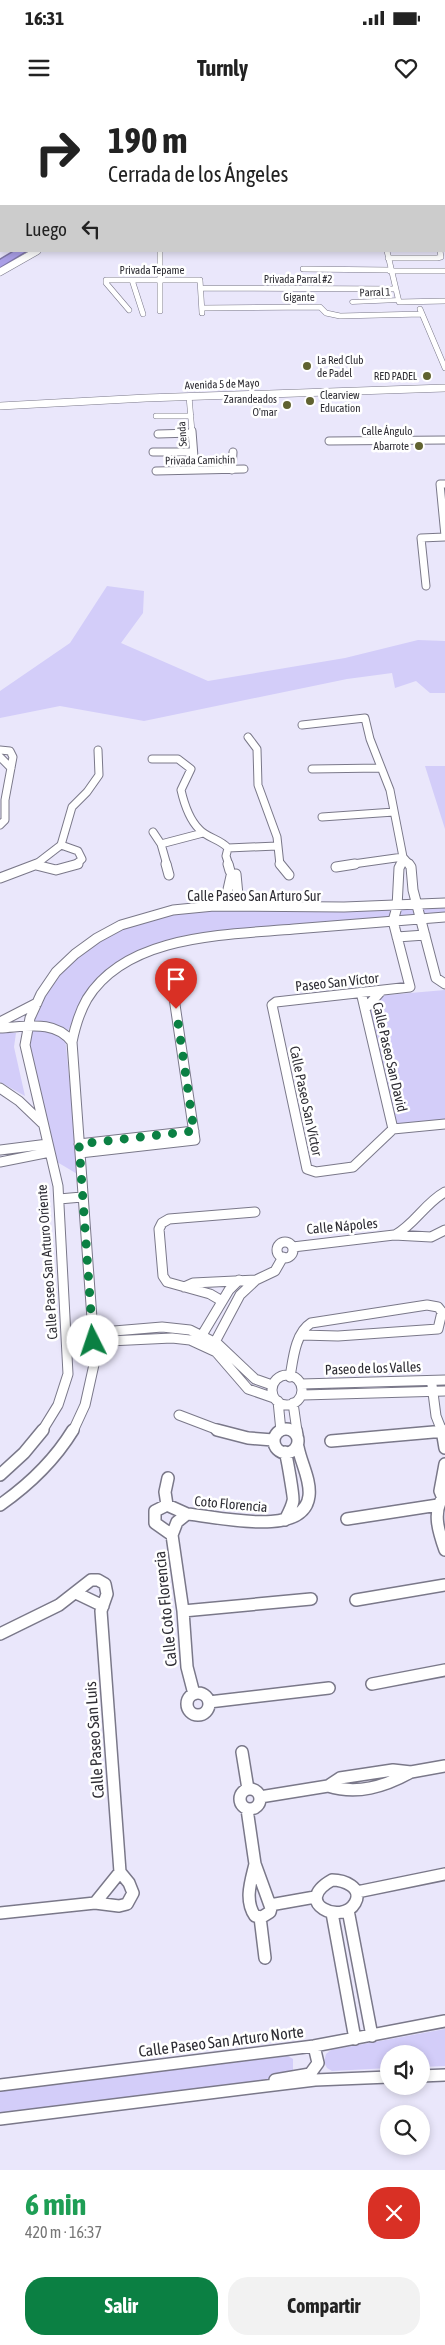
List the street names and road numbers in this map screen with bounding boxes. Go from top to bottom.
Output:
street label: Privada Tepame [120,264,184,276]
street label: Privada Parral #2 [264,273,332,285]
street label: Parral 1 [359,285,391,299]
street label: Gigante [283,291,315,303]
street label: Avenida 5 de Mayo [184,377,260,391]
street label: Senda [175,421,189,447]
street label: Calle Ángulo [361,425,413,437]
street label: Privada Camichín [165,453,235,467]
street label: Calle Paseo San Arturo Sur [187,888,322,904]
street label: Paseo San Víctor [295,970,380,994]
street label: Calle Paseo San David [370,1001,410,1113]
street label: Calle Paseo San Víctor [287,1044,326,1158]
street label: Calle Paseo San Arturo Oriente [34,1184,60,1340]
street label: Calle Nápoles [306,1215,378,1237]
street label: Paseo de los Valles [325,1358,421,1378]
street label: Coto Florencia [194,1493,268,1515]
street label: Calle Coto Florencia [150,1550,180,1668]
street label: Calle Paseo San Luis [81,1681,107,1799]
street label: Calle Paseo San Arturo Norte [137,2022,305,2060]

